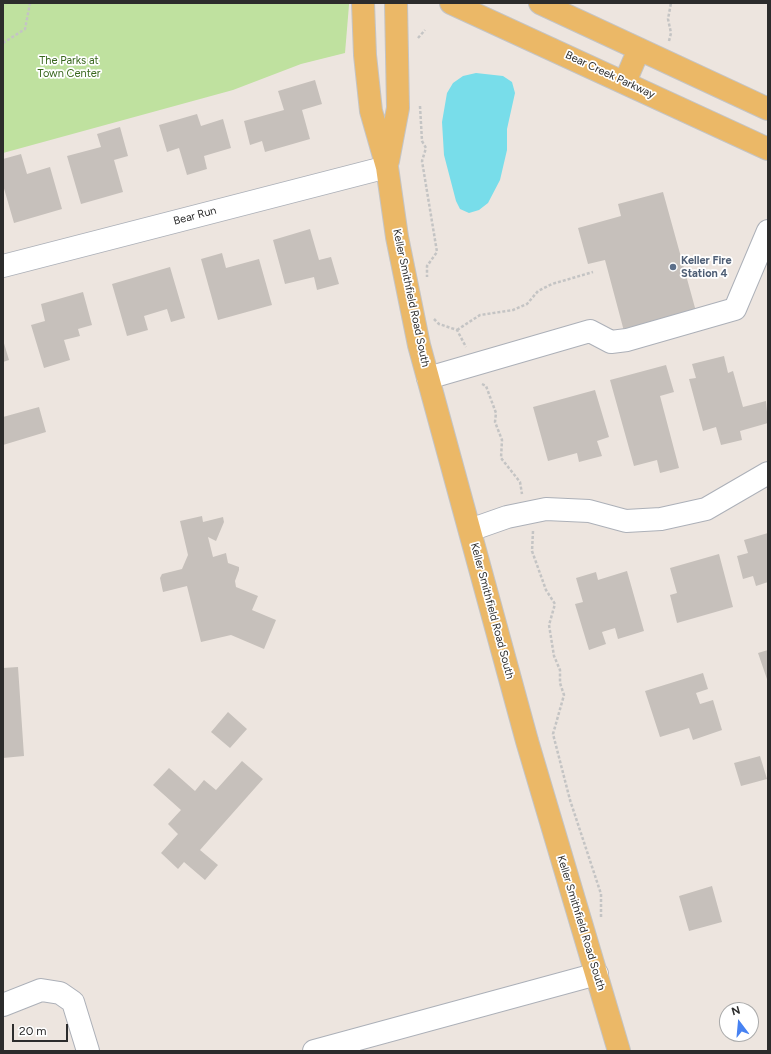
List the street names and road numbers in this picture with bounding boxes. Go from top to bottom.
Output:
street label: Bear Creek Parkway [563,48,657,102]
street label: Bear Run [172,204,218,228]
street label: Keller Smithfield Road South [390,228,432,368]
street label: Keller Smithfield Road South [467,541,517,681]
street label: Keller Smithfield Road South [554,854,608,992]

